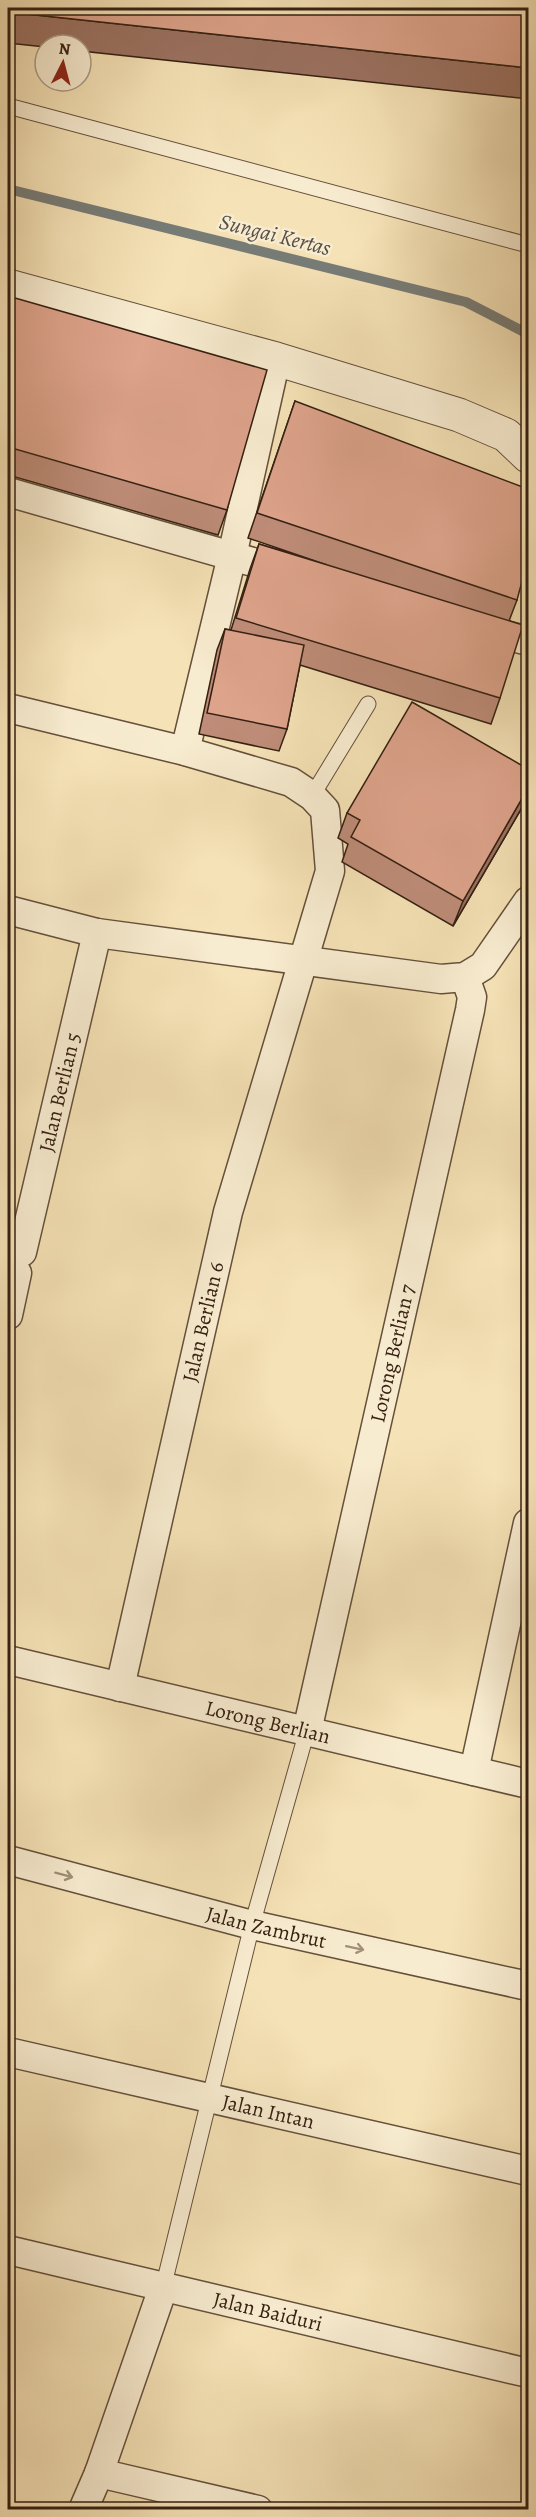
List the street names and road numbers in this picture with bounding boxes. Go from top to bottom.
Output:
street label: Jalan Berlian 5 [32,1030,87,1155]
street label: Jalan Berlian 6 [176,1259,230,1385]
street label: Lorong Berlian 7 [363,1282,422,1425]
street label: Lorong Berlian [202,1693,333,1750]
street label: Jalan Zambrut [203,1899,329,1955]
street label: Jalan Intan [219,2087,317,2136]
street label: Jalan Baiduri [210,2285,325,2338]

